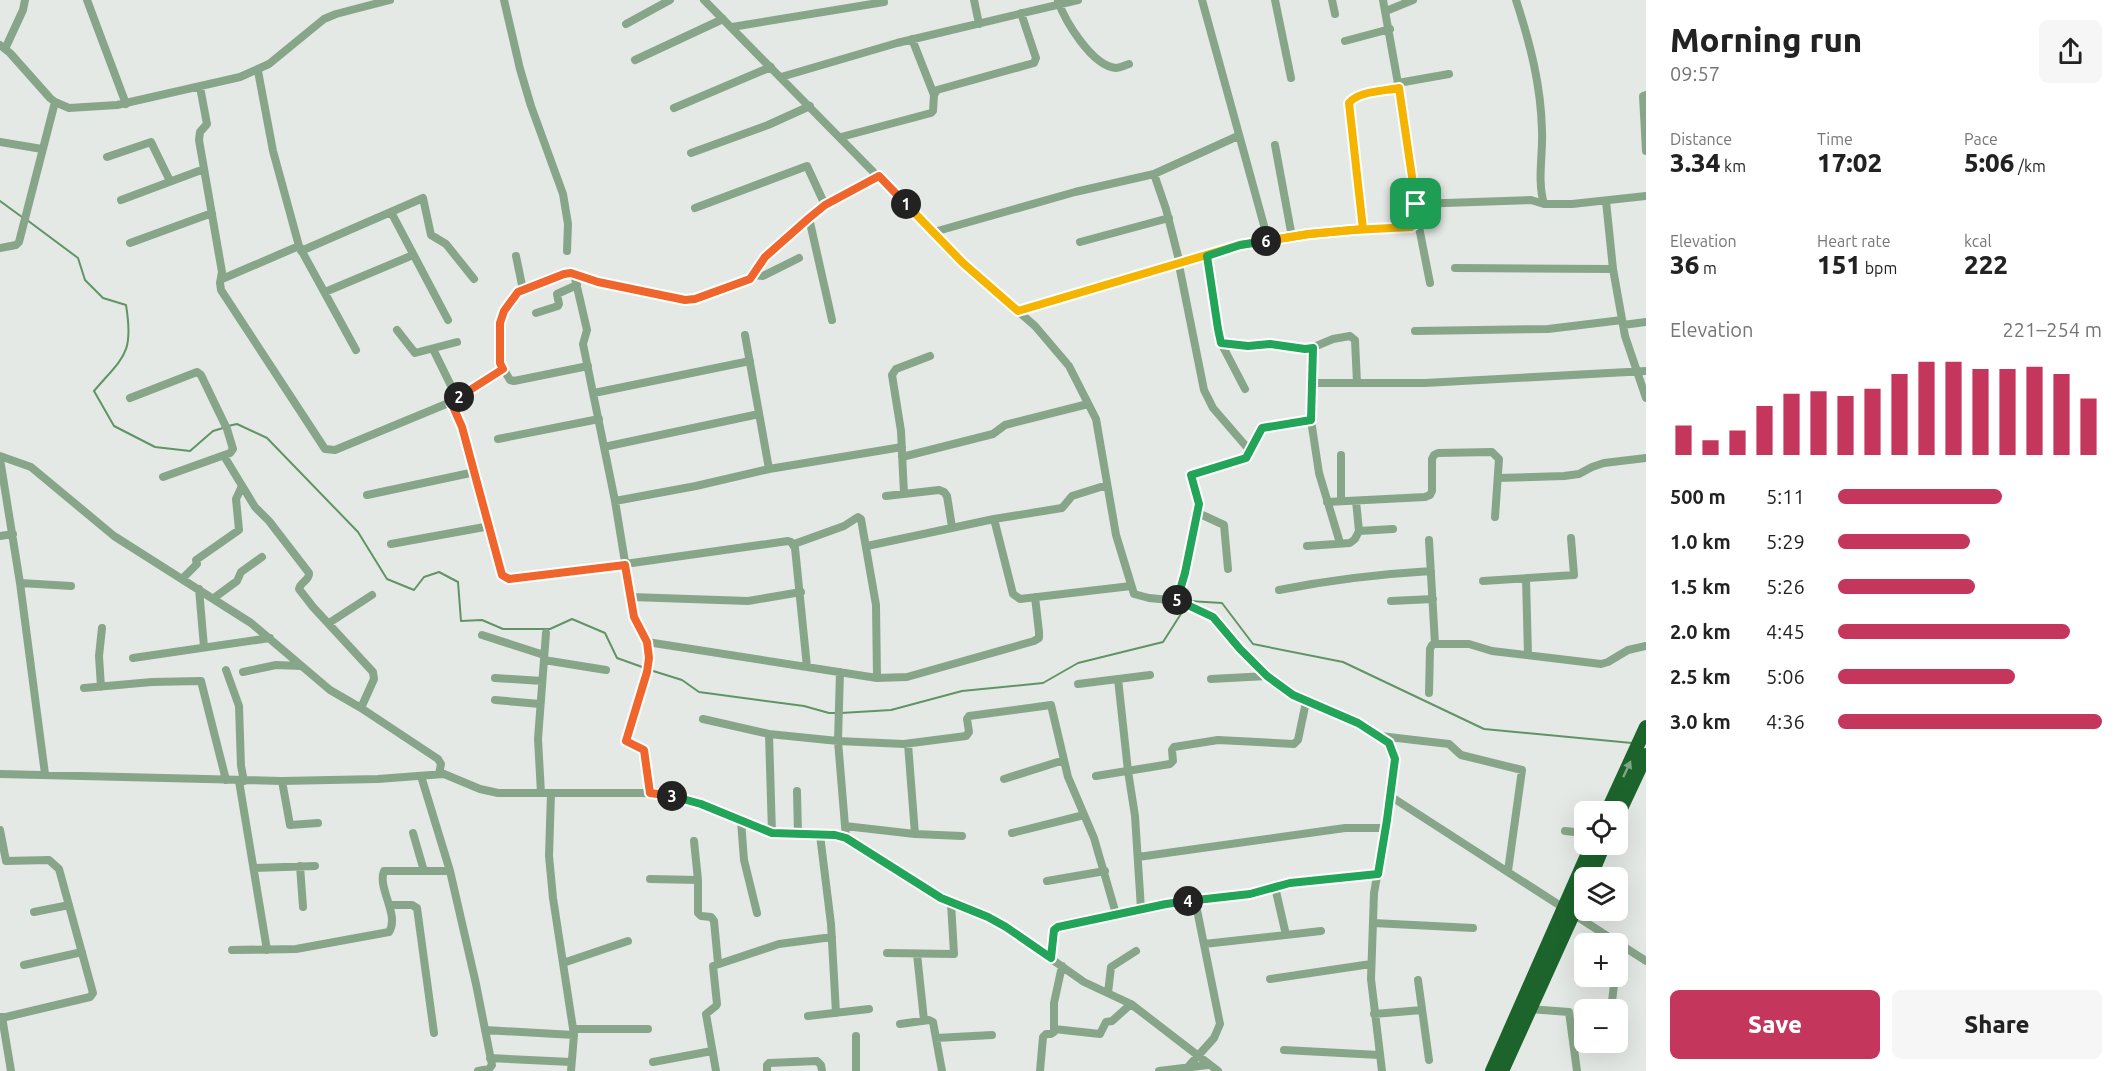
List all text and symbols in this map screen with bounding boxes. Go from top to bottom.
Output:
button: share [2039,20,2102,83]
text: Morning run [1670,21,1862,58]
text: 09:57 [1670,62,1720,85]
text: Distance [1670,130,1732,148]
text: Time [1817,130,1853,148]
text: Pace [1964,130,1998,148]
text: 3.34 [1670,148,1720,177]
text: 17:02 [1817,148,1882,177]
text: 5:06 [1964,148,2014,177]
text: km [1720,157,1746,175]
text: /km [2014,157,2046,175]
pin [1390,178,1441,229]
icon: arrive [1399,187,1432,220]
pin: 1 [891,189,921,219]
text: 1 [901,195,911,213]
pin: 6 [1251,226,1281,256]
text: 6 [1261,232,1271,250]
text: Elevation [1670,232,1737,250]
text: Heart rate [1817,232,1891,250]
text: kcal [1964,232,1992,250]
text: 36 [1670,250,1699,279]
text: 151 [1817,250,1861,279]
text: 222 [1964,250,2008,279]
text: m [1699,259,1717,277]
text: bpm [1861,259,1897,277]
text: Elevation [1670,318,1753,341]
text: 221–254 m [2003,318,2102,341]
pin: 2 [444,382,474,412]
text: 2 [454,388,464,406]
text: 500 m [1670,485,1726,508]
text: 5:11 [1766,485,1805,508]
text: 1.0 km [1670,530,1731,553]
text: 5:29 [1766,530,1805,553]
text: 1.5 km [1670,575,1731,598]
text: 5:26 [1766,575,1805,598]
pin: 5 [1162,585,1192,615]
text: 5 [1172,591,1182,609]
text: 2.0 km [1670,620,1731,643]
text: 4:45 [1766,620,1805,643]
text: 2.5 km [1670,665,1731,688]
text: 5:06 [1766,665,1805,688]
text: 3.0 km [1670,710,1731,733]
text: 4:36 [1766,710,1805,733]
one-way arrow [1622,761,1631,778]
pin: 3 [657,781,687,811]
text: 3 [667,787,677,805]
map controls [1574,801,1628,1053]
button: locate [1574,801,1628,855]
button: layers [1574,867,1628,921]
pin: 4 [1173,886,1203,916]
text: 4 [1183,892,1193,910]
button: + [1574,933,1628,987]
button: Save [1670,990,1880,1059]
button: Share [1892,990,2102,1059]
button: − [1574,999,1628,1053]

